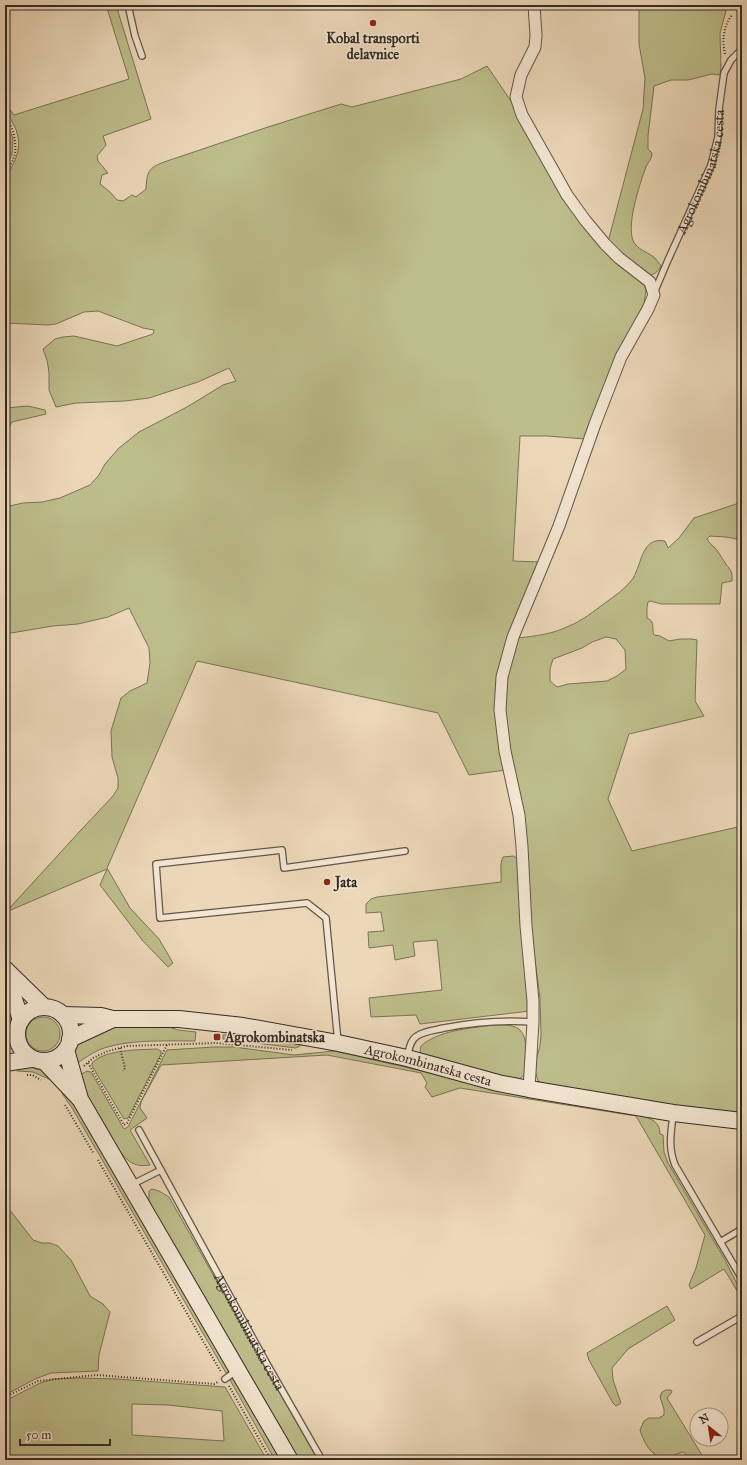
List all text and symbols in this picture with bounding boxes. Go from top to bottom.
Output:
marker: Kobal transporti delavnice [368,18,378,28]
place label: Kobal transporti delavnice [326,30,420,63]
street label: Agrokombinatska cesta [673,109,728,238]
place label: Jata [333,874,358,892]
marker: Jata [322,877,332,887]
place label: Agrokombinatska [224,1029,326,1047]
marker: Agrokombinatska [212,1032,222,1042]
street label: Agrokombinatska cesta [362,1041,494,1090]
street label: Agrokombinatska cesta [210,1270,288,1393]
north arrow [689,1407,729,1447]
text: N [697,1410,712,1427]
scale bar [20,1421,110,1447]
text: 50 m [26,1428,51,1442]

